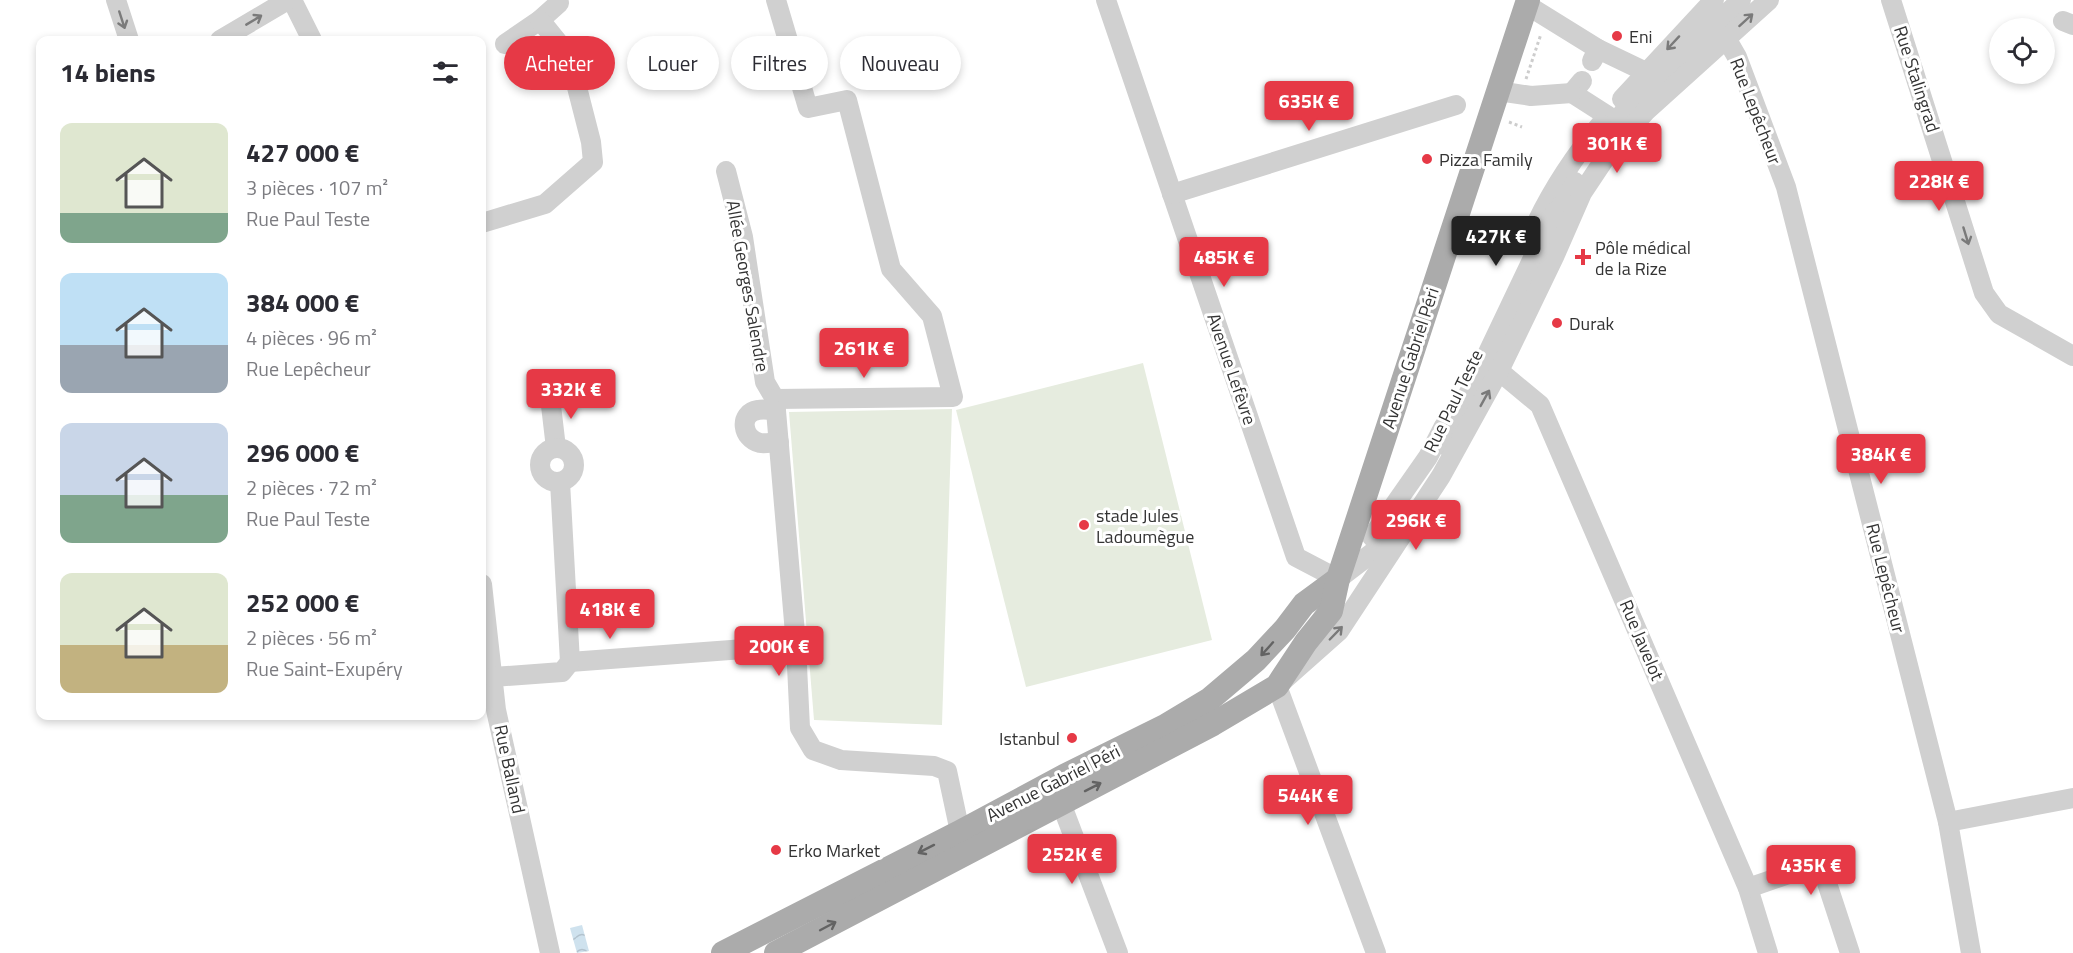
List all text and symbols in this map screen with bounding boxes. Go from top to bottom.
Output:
one-way arrow [117,10,128,29]
one-way arrow [1739,13,1754,27]
one-way arrow [245,14,262,26]
map controls [1989,18,2055,84]
button: locate [1989,18,2055,84]
street label: Rue Stalingrad [1887,22,1947,136]
place label: Eni [1629,23,1653,50]
marker: Eni [1610,29,1624,43]
one-way arrow [1666,35,1681,50]
chip: Acheter [504,36,615,90]
chip: Louer [627,36,719,90]
chip: Filtres [731,36,828,90]
chip: Nouveau [840,36,961,90]
text: 14 biens [60,53,156,92]
street label: Rue Lepêcheur [1723,54,1789,168]
icon: filters [429,56,462,89]
pin: 635K € [1260,81,1358,132]
text: 635K € [1278,85,1340,116]
pin: 301K € [1568,123,1666,174]
text: 301K € [1586,127,1648,158]
text: 427 000 € [246,133,359,172]
place label: Pizza Family [1439,146,1533,173]
icon: home [108,147,180,219]
marker: Pizza Family [1420,152,1434,166]
pin: 228K € [1890,161,1988,212]
text: 228K € [1908,165,1970,196]
text: 3 pièces · 107 m² [246,172,388,203]
street label: Allée Georges Salendre [720,198,776,374]
text: Rue Paul Teste [246,203,370,234]
pin: 427K € [1447,216,1545,267]
text: 427K € [1465,220,1527,251]
one-way arrow [1961,226,1972,245]
place label: Pôle médical de la Rize [1595,234,1691,282]
pin: 485K € [1175,237,1273,288]
text: 485K € [1193,241,1255,272]
marker: Pôle médical de la Rize [1576,250,1590,264]
text: 384 000 € [246,283,359,322]
street label: Avenue Gabriel Péri [1374,284,1446,432]
icon: home [108,297,180,369]
street label: Avenue Lefèvre [1200,310,1264,428]
place label: Durak [1569,310,1614,337]
marker: Durak [1550,316,1564,330]
text: 4 pièces · 96 m² [246,322,377,353]
pin: 261K € [815,328,913,379]
text: 261K € [833,332,895,363]
street label: Rue Paul Teste [1416,345,1490,457]
text: Rue Lepêcheur [246,353,371,384]
pin: 332K € [522,369,620,420]
text: 332K € [540,373,602,404]
one-way arrow [1479,390,1491,407]
text: 296 000 € [246,433,359,472]
pin: 384K € [1832,434,1930,485]
text: 384K € [1850,438,1912,469]
icon: home [108,447,180,519]
text: 2 pièces · 72 m² [246,472,377,503]
pin: 296K € [1367,500,1465,551]
place label: stade Jules Ladoumègue [1096,502,1194,550]
text: Rue Paul Teste [246,503,370,534]
text: 296K € [1385,504,1447,535]
marker: stade Jules Ladoumègue [1077,518,1091,532]
street label: Rue Lepêcheur [1859,520,1913,636]
text: 252 000 € [246,583,359,622]
pin: 418K € [561,589,659,640]
text: 418K € [579,593,641,624]
street label: Rue Javelot [1613,595,1671,685]
icon: home [108,597,180,669]
text: 2 pièces · 56 m² [246,622,377,653]
pin: 200K € [730,626,828,677]
one-way arrow [1328,626,1343,641]
text: 200K € [748,630,810,661]
one-way arrow [1260,641,1274,656]
text: Rue Saint-Exupéry [246,653,403,684]
street label: Rue Balland [487,722,533,816]
place label: Istanbul [999,725,1060,752]
marker: Istanbul [1065,731,1079,745]
street label: Avenue Gabriel Péri [981,738,1125,828]
pin: 544K € [1259,775,1357,826]
text: 544K € [1277,779,1339,810]
one-way arrow [1084,780,1102,792]
pin: 252K € [1023,834,1121,885]
place label: Erko Market [788,837,881,864]
text: 252K € [1041,838,1103,869]
marker: Erko Market [769,843,783,857]
one-way arrow [918,844,936,855]
pin: 435K € [1762,845,1860,896]
text: 435K € [1780,849,1842,880]
one-way arrow [819,920,836,932]

